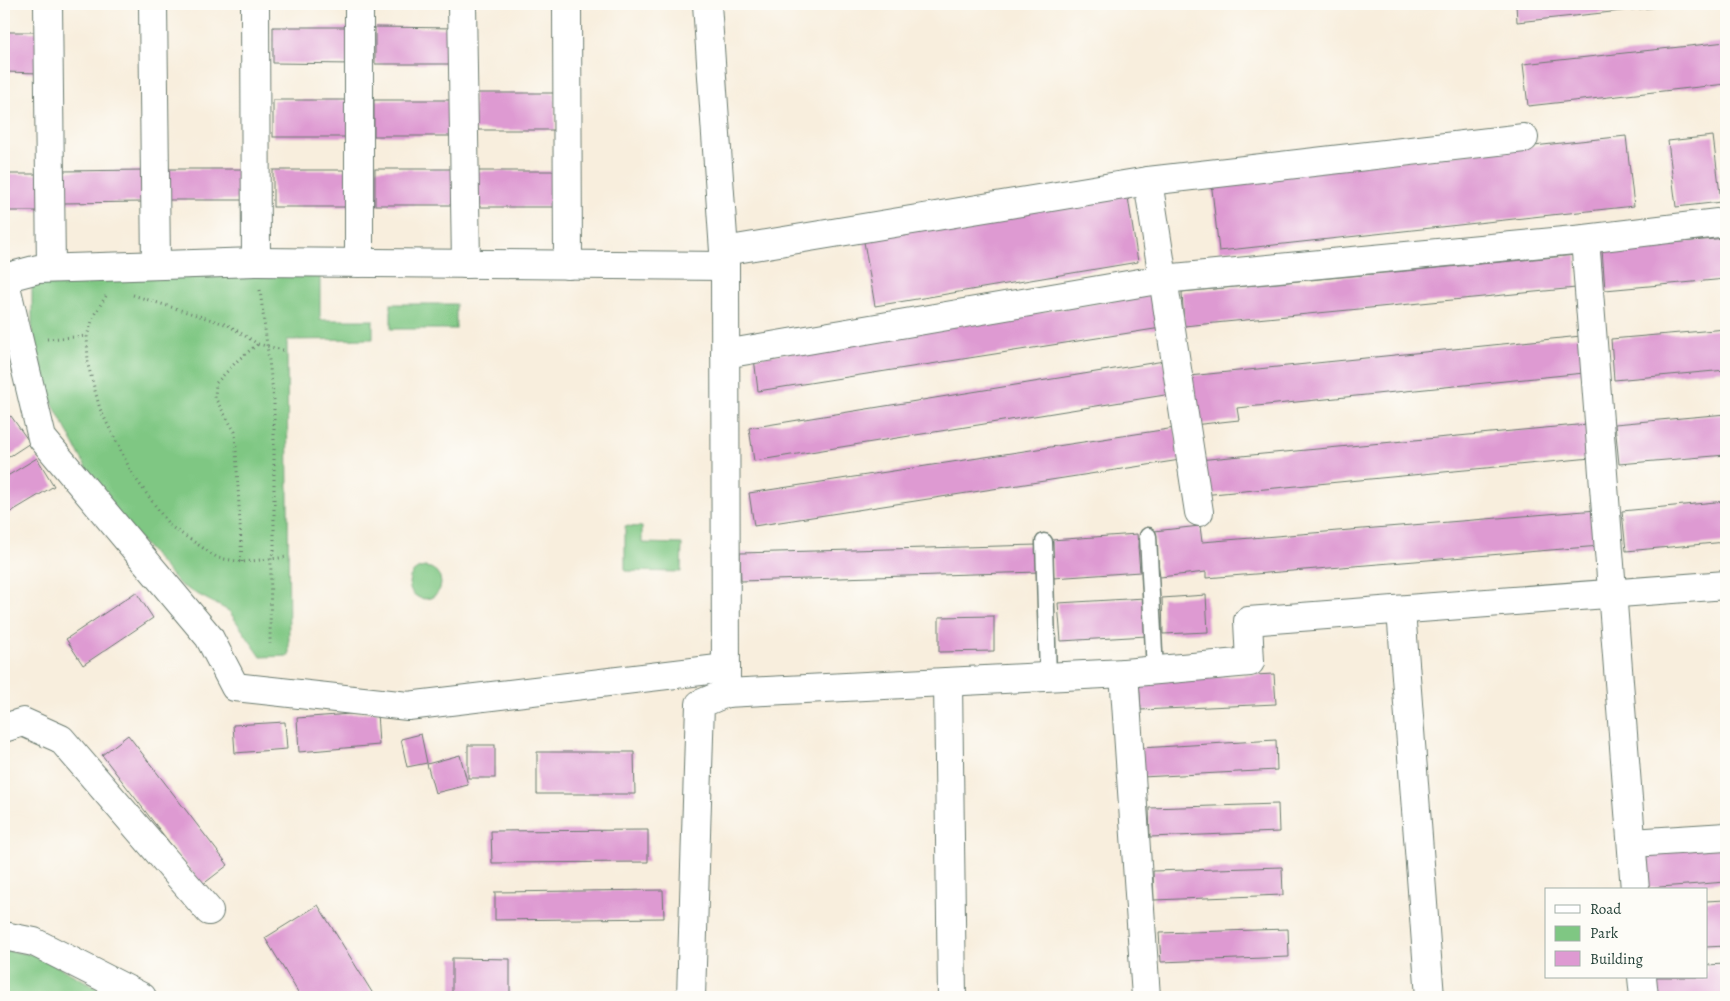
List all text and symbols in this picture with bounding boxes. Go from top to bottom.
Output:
legend [1545,888,1708,978]
text: Road [1590,899,1622,919]
text: Park [1590,923,1619,943]
text: Building [1590,949,1643,969]

